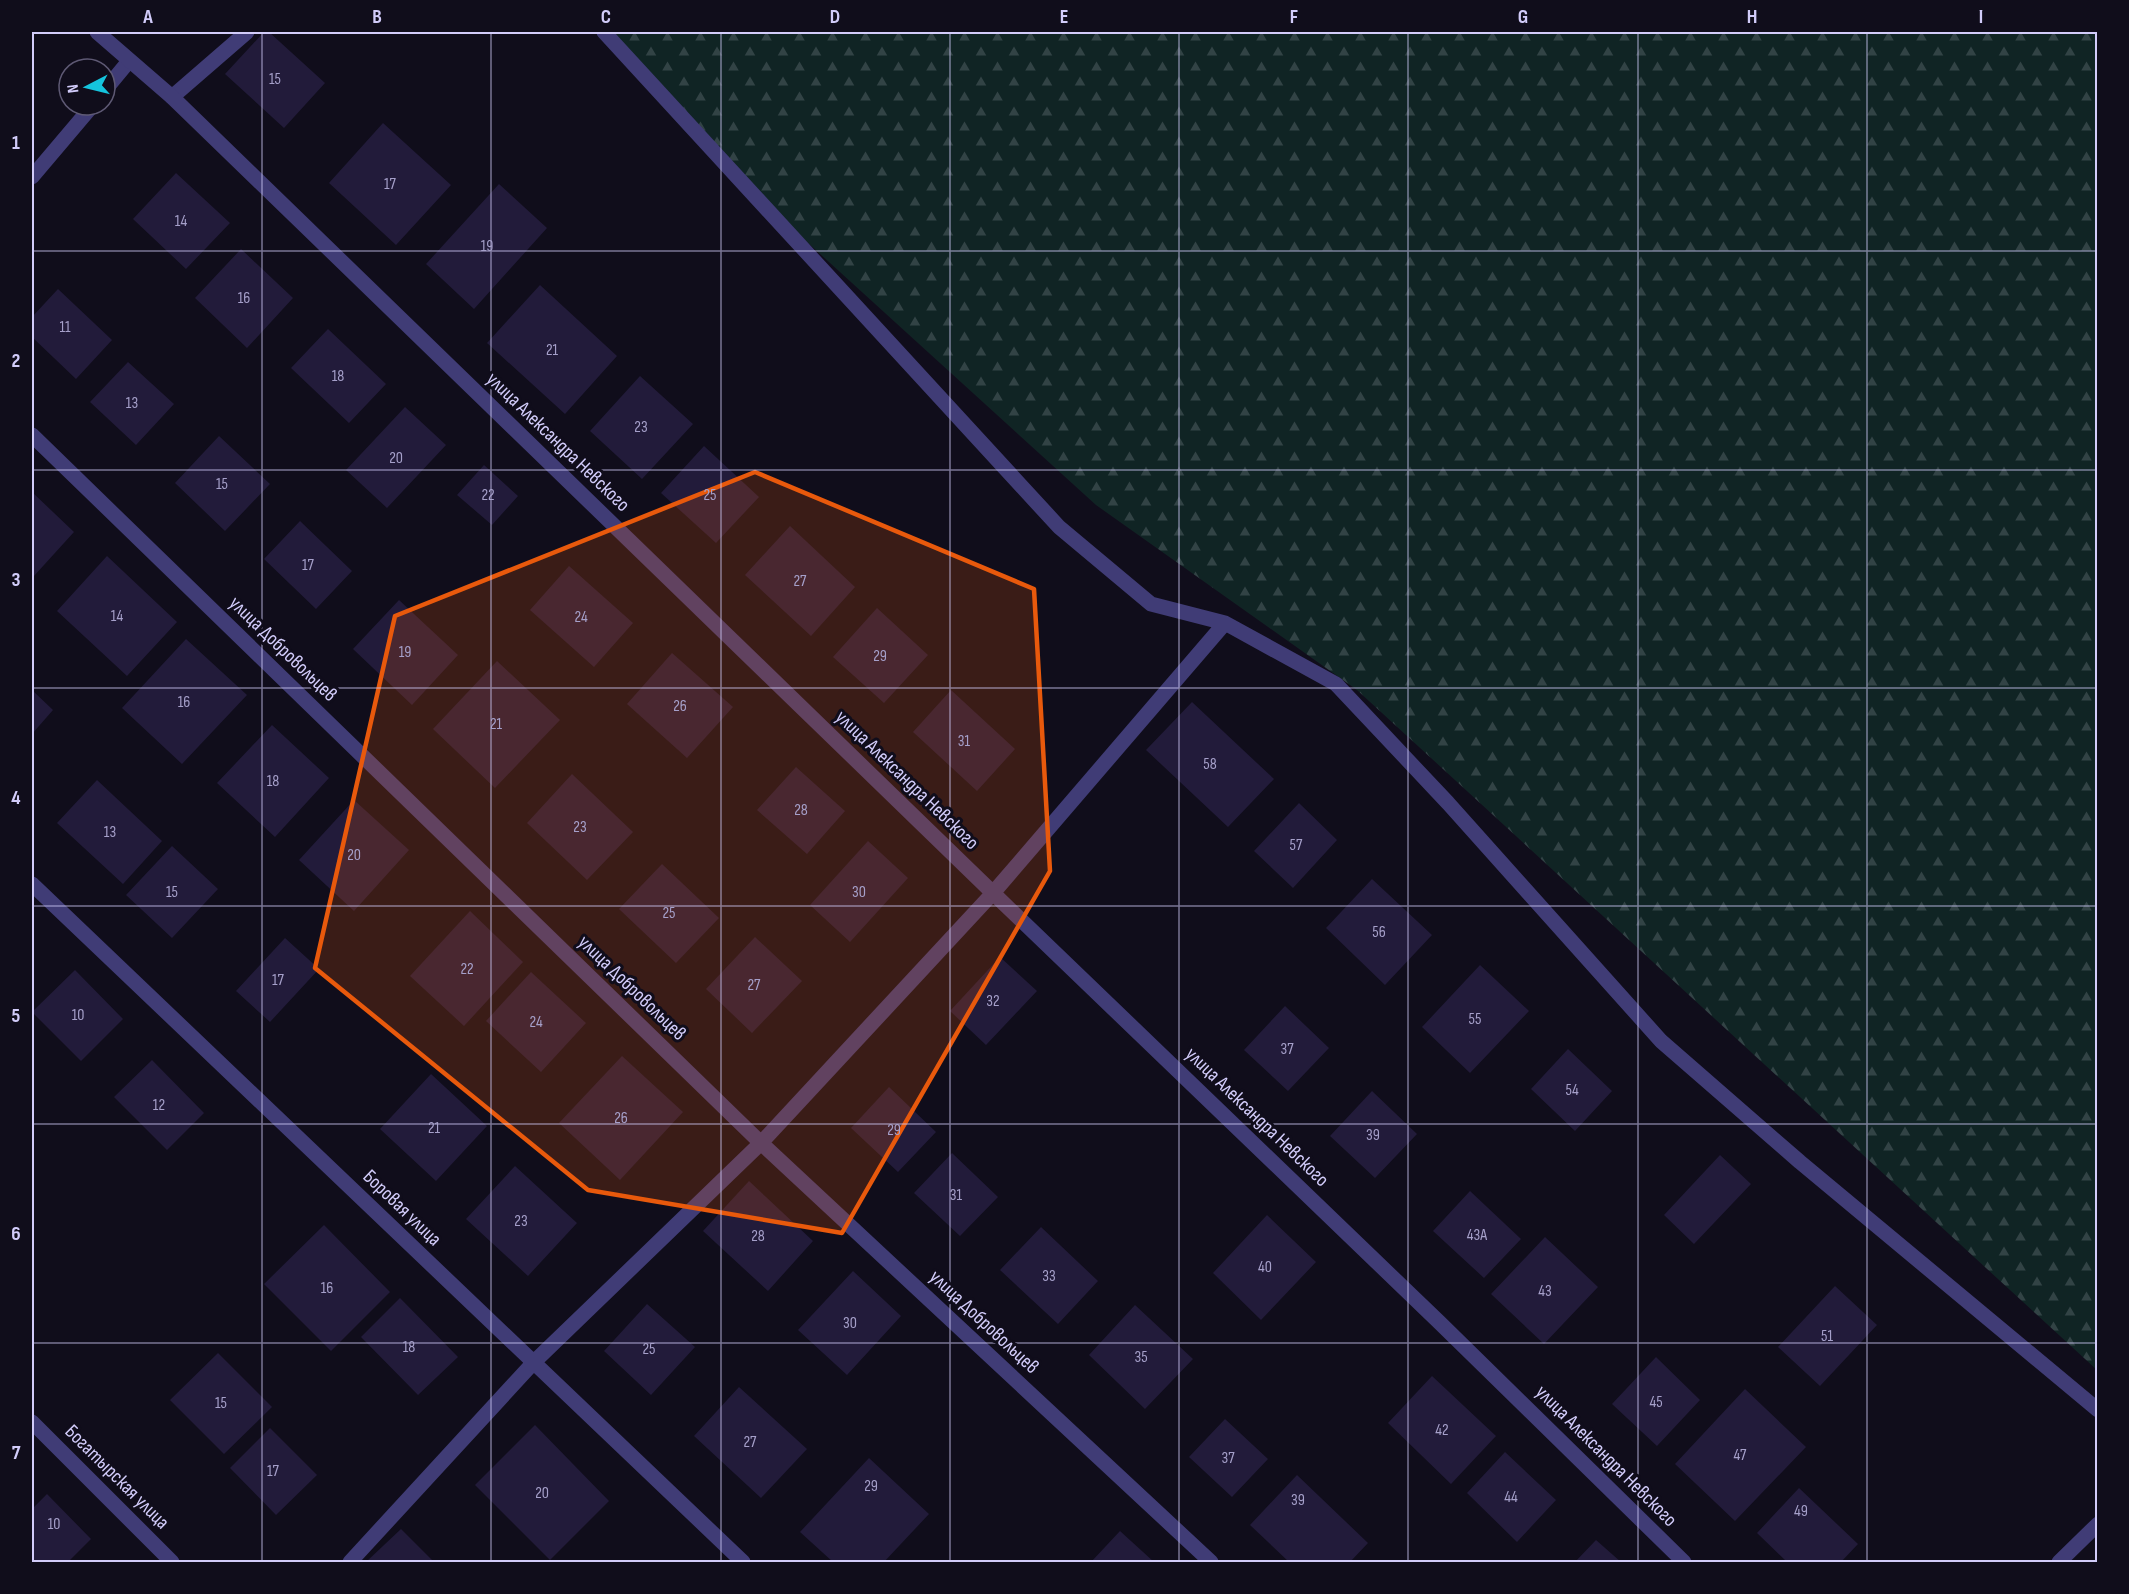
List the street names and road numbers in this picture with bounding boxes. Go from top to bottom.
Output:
street label: улица Александра Невского [481,367,635,517]
street label: улица Добровольцев [224,591,342,707]
street label: улица Александра Невского [830,705,984,855]
street label: улица Добровольцев [573,930,691,1046]
street label: улица Александра Невского [1180,1042,1334,1192]
street label: Боровая улица [358,1165,446,1251]
street label: улица Добровольцев [924,1265,1044,1379]
street label: улица Александра Невского [1530,1380,1682,1532]
street label: Богатырская улица [60,1420,174,1534]

